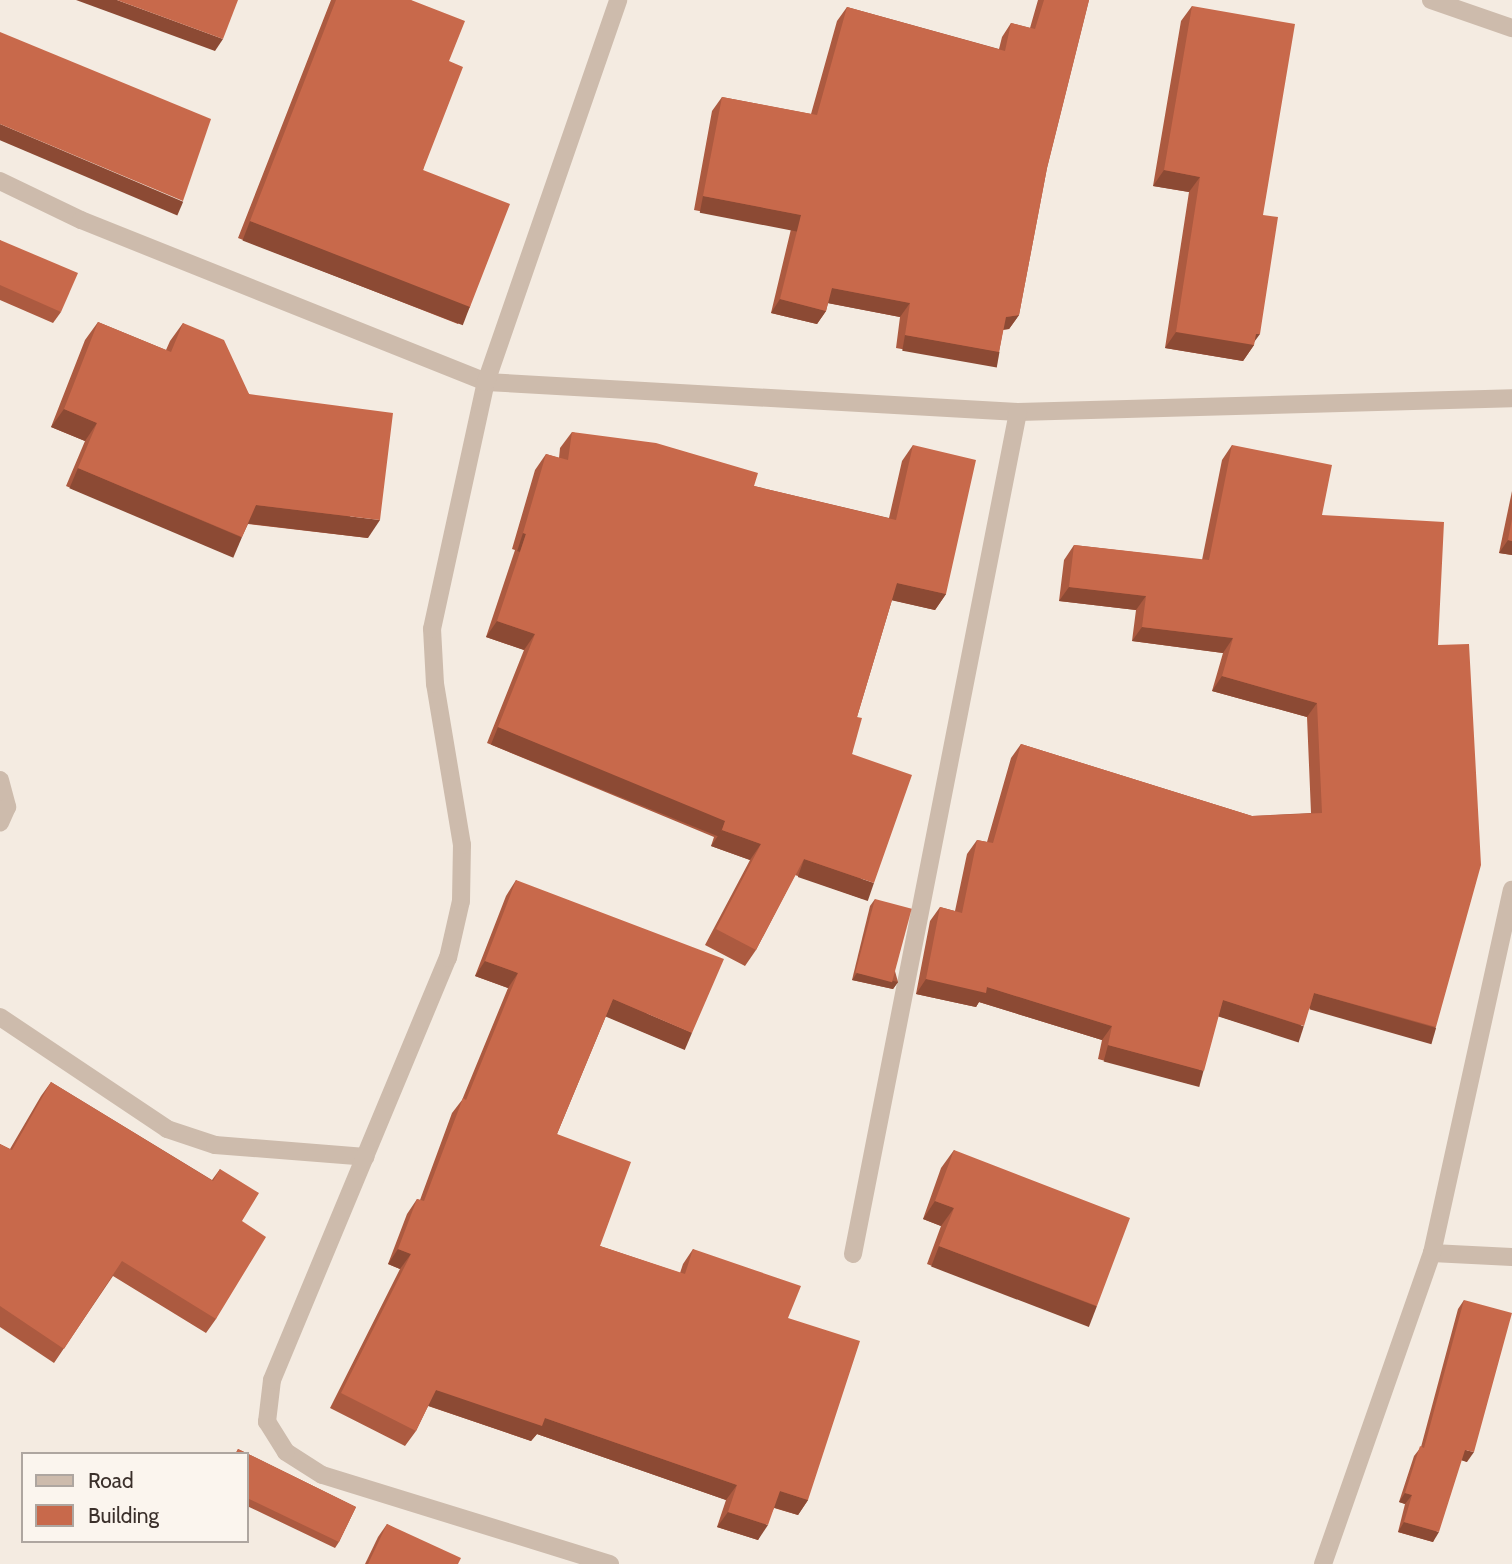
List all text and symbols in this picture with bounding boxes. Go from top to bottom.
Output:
legend [21,1452,248,1543]
text: Road [88,1468,134,1493]
text: Building [88,1503,159,1528]

